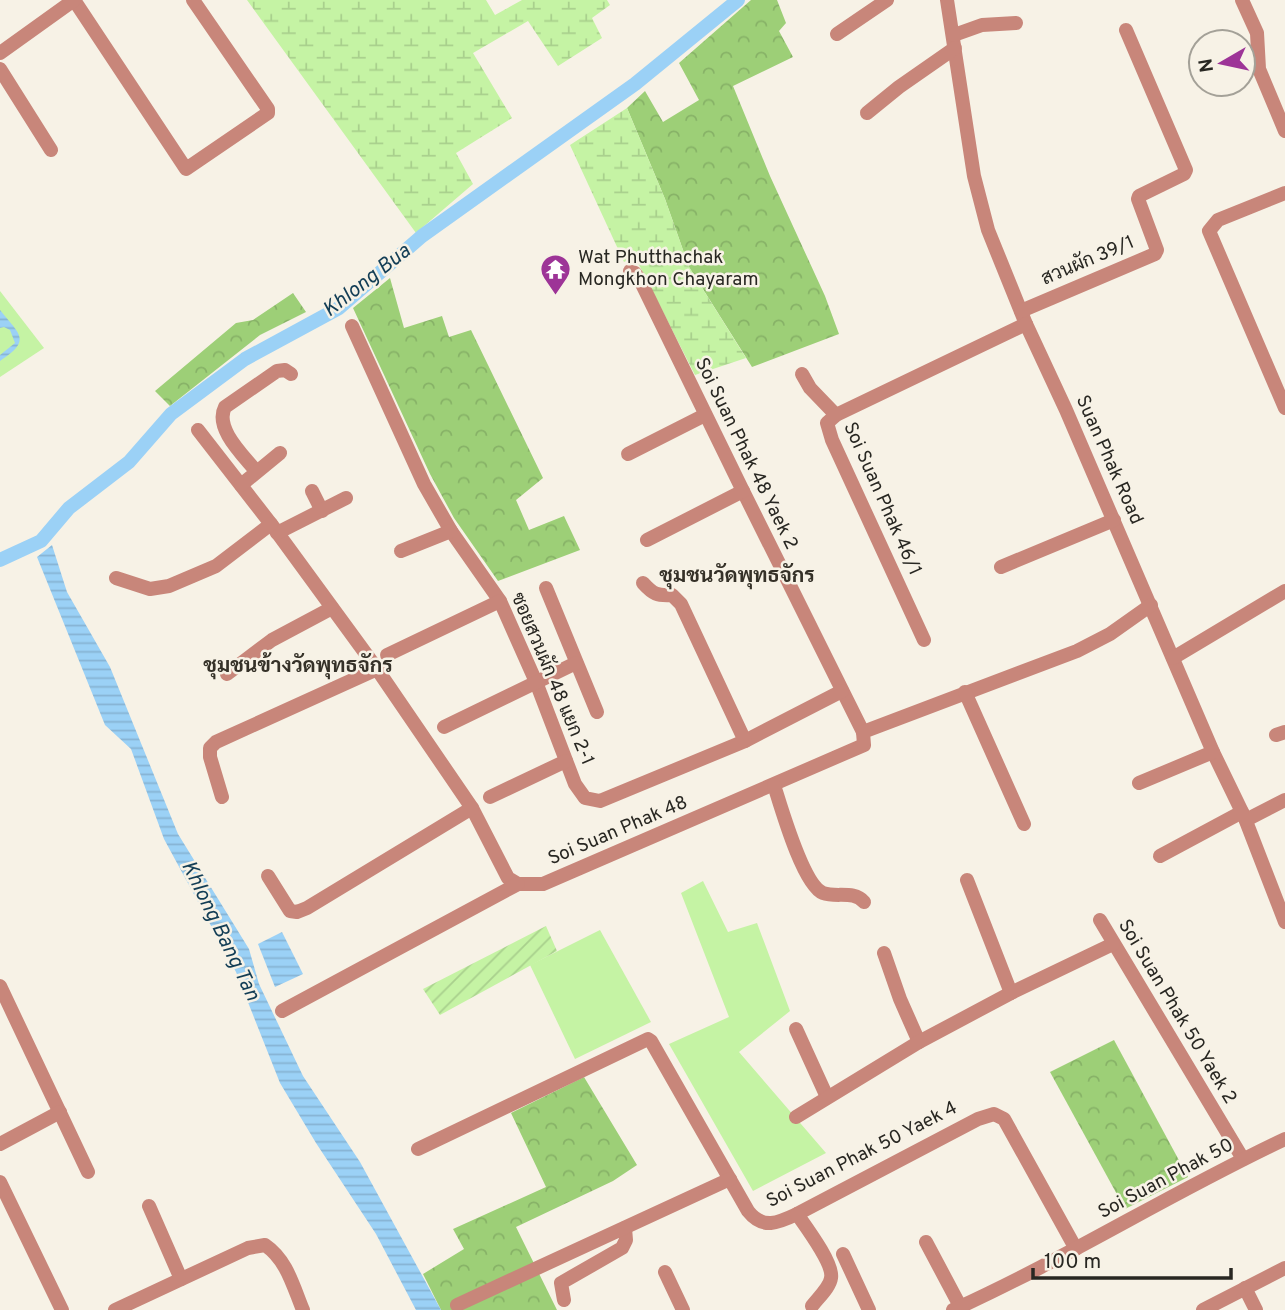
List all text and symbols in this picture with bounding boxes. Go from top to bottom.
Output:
north arrow [1187,28,1257,98]
text: N [1194,57,1220,74]
street label: สวนผัก 39/1 [1038,231,1138,291]
water label: Khlong Bua [318,238,416,324]
place label: Wat Phutthachak Mongkhon Chayaram [578,246,759,292]
temple icon: Wat Phutthachak Mongkhon Chayaram [538,252,572,296]
street label: Soi Suan Phak 48 Yaek 2 [689,354,803,554]
street label: Suan Phak Road [1070,392,1148,528]
street label: Soi Suan Phak 46/1 [837,419,927,579]
district label: ชุมชนวัดพุทธจักร [659,563,815,590]
street label: ซอยสวนผัก 48 แยก 2-1 [505,589,599,769]
district label: ชุมชนข้างวัดพุทธจักร [203,652,393,680]
street label: Soi Suan Phak 48 [545,791,691,871]
water label: Khlong Bang Tan [174,856,266,1006]
street label: Soi Suan Phak 50 Yaek 2 [1112,915,1242,1109]
street label: Soi Suan Phak 50 Yaek 4 [762,1096,962,1214]
street label: Soi Suan Phak 50 [1094,1133,1238,1225]
scale bar [1033,1236,1231,1280]
text: 100 m [1044,1249,1101,1276]

